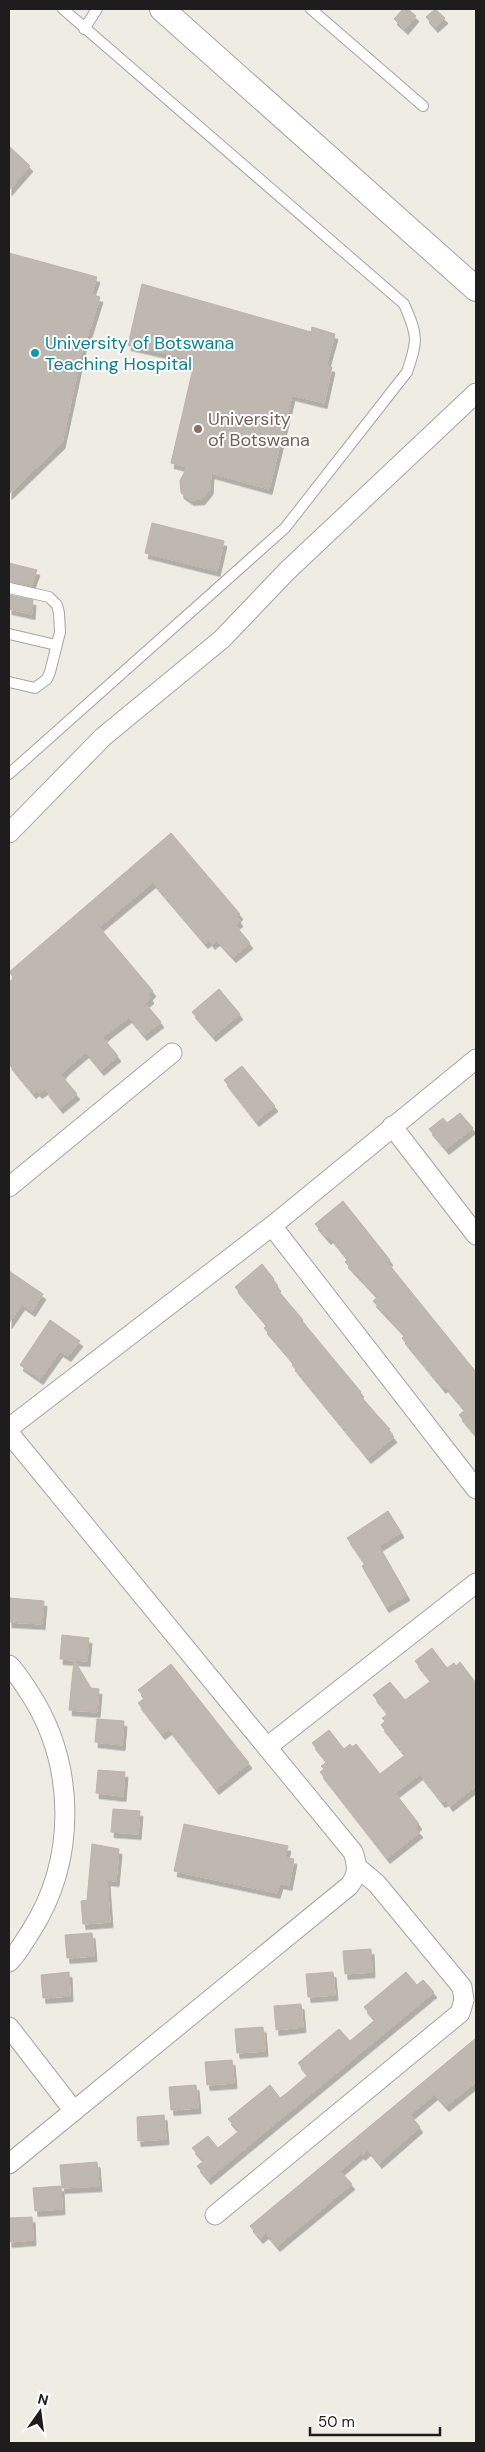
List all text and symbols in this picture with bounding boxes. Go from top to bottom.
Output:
place label: University of Botswana Teaching Hospital [45,331,234,376]
marker: University of Botswana Teaching Hospital [29,347,41,359]
place label: University of Botswana [208,407,310,452]
marker: University of Botswana [192,423,204,435]
north arrow [15,2387,65,2437]
text: N [36,2389,50,2409]
scale bar [310,2404,440,2436]
text: 50 m [318,2412,355,2432]

